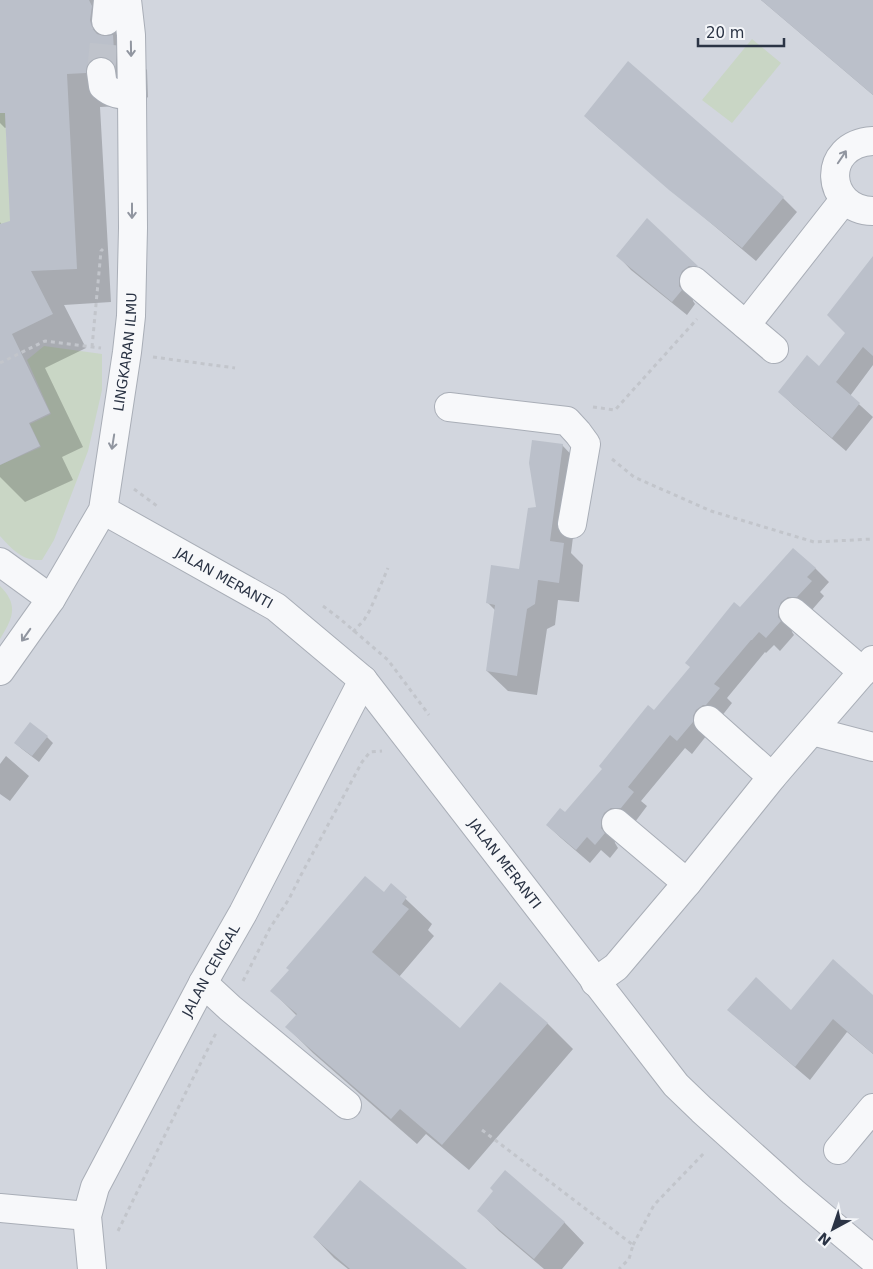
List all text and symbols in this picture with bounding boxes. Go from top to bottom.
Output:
scale bar [698,15,784,47]
text: 20 m [706,24,744,42]
one-way arrow [126,40,136,56]
one-way arrow [837,150,847,164]
one-way arrow [127,202,137,219]
street label: LINGKARAN ILMU [110,292,140,413]
one-way arrow [108,434,118,450]
street label: JALAN MERANTI [172,544,276,612]
one-way arrow [21,627,31,641]
street label: JALAN MERANTI [465,815,545,912]
street label: JALAN CENGAL [178,921,243,1020]
north arrow [808,1204,858,1254]
text: N [815,1229,834,1249]

